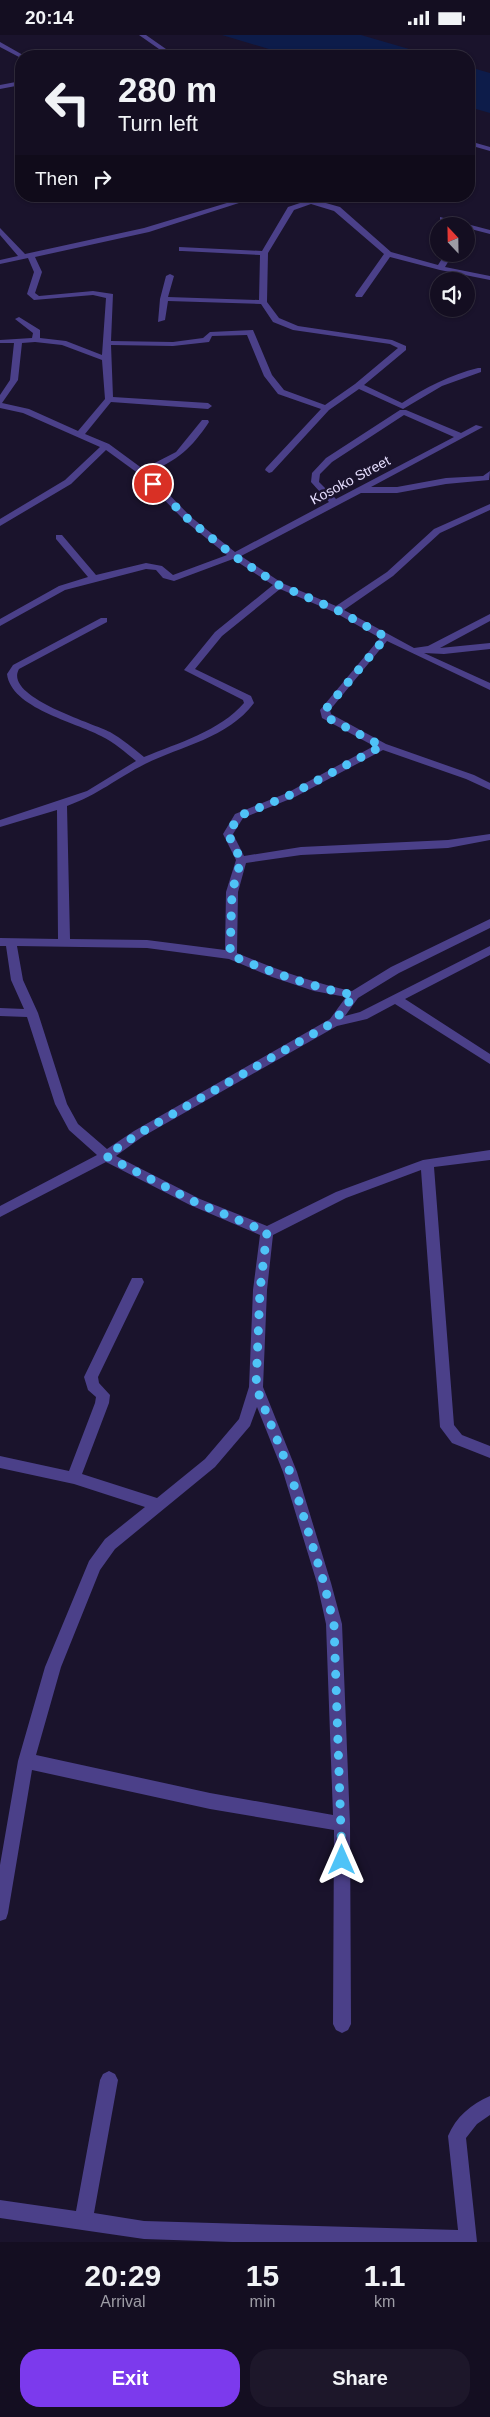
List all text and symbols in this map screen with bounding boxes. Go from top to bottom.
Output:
text: 20:14 [25,7,74,28]
icon: left [35,70,100,135]
text: 280 m [118,70,217,109]
text: Turn left [118,111,198,136]
icon: right [88,165,116,193]
text: Then [35,168,78,189]
north arrow [430,217,475,263]
map controls [430,217,475,317]
button: sound [430,272,475,317]
street label: Kosoko Street [307,452,393,508]
pin [132,463,174,505]
icon: arrive [139,470,167,498]
position arrow [315,1833,367,1885]
text: 20:29 [85,2259,161,2292]
text: 15 [246,2259,279,2292]
text: 1.1 [364,2259,405,2292]
text: Arrival [100,2293,146,2310]
text: min [250,2293,275,2310]
text: km [374,2293,395,2310]
button: Exit [20,2349,240,2407]
button: Share [250,2349,470,2407]

